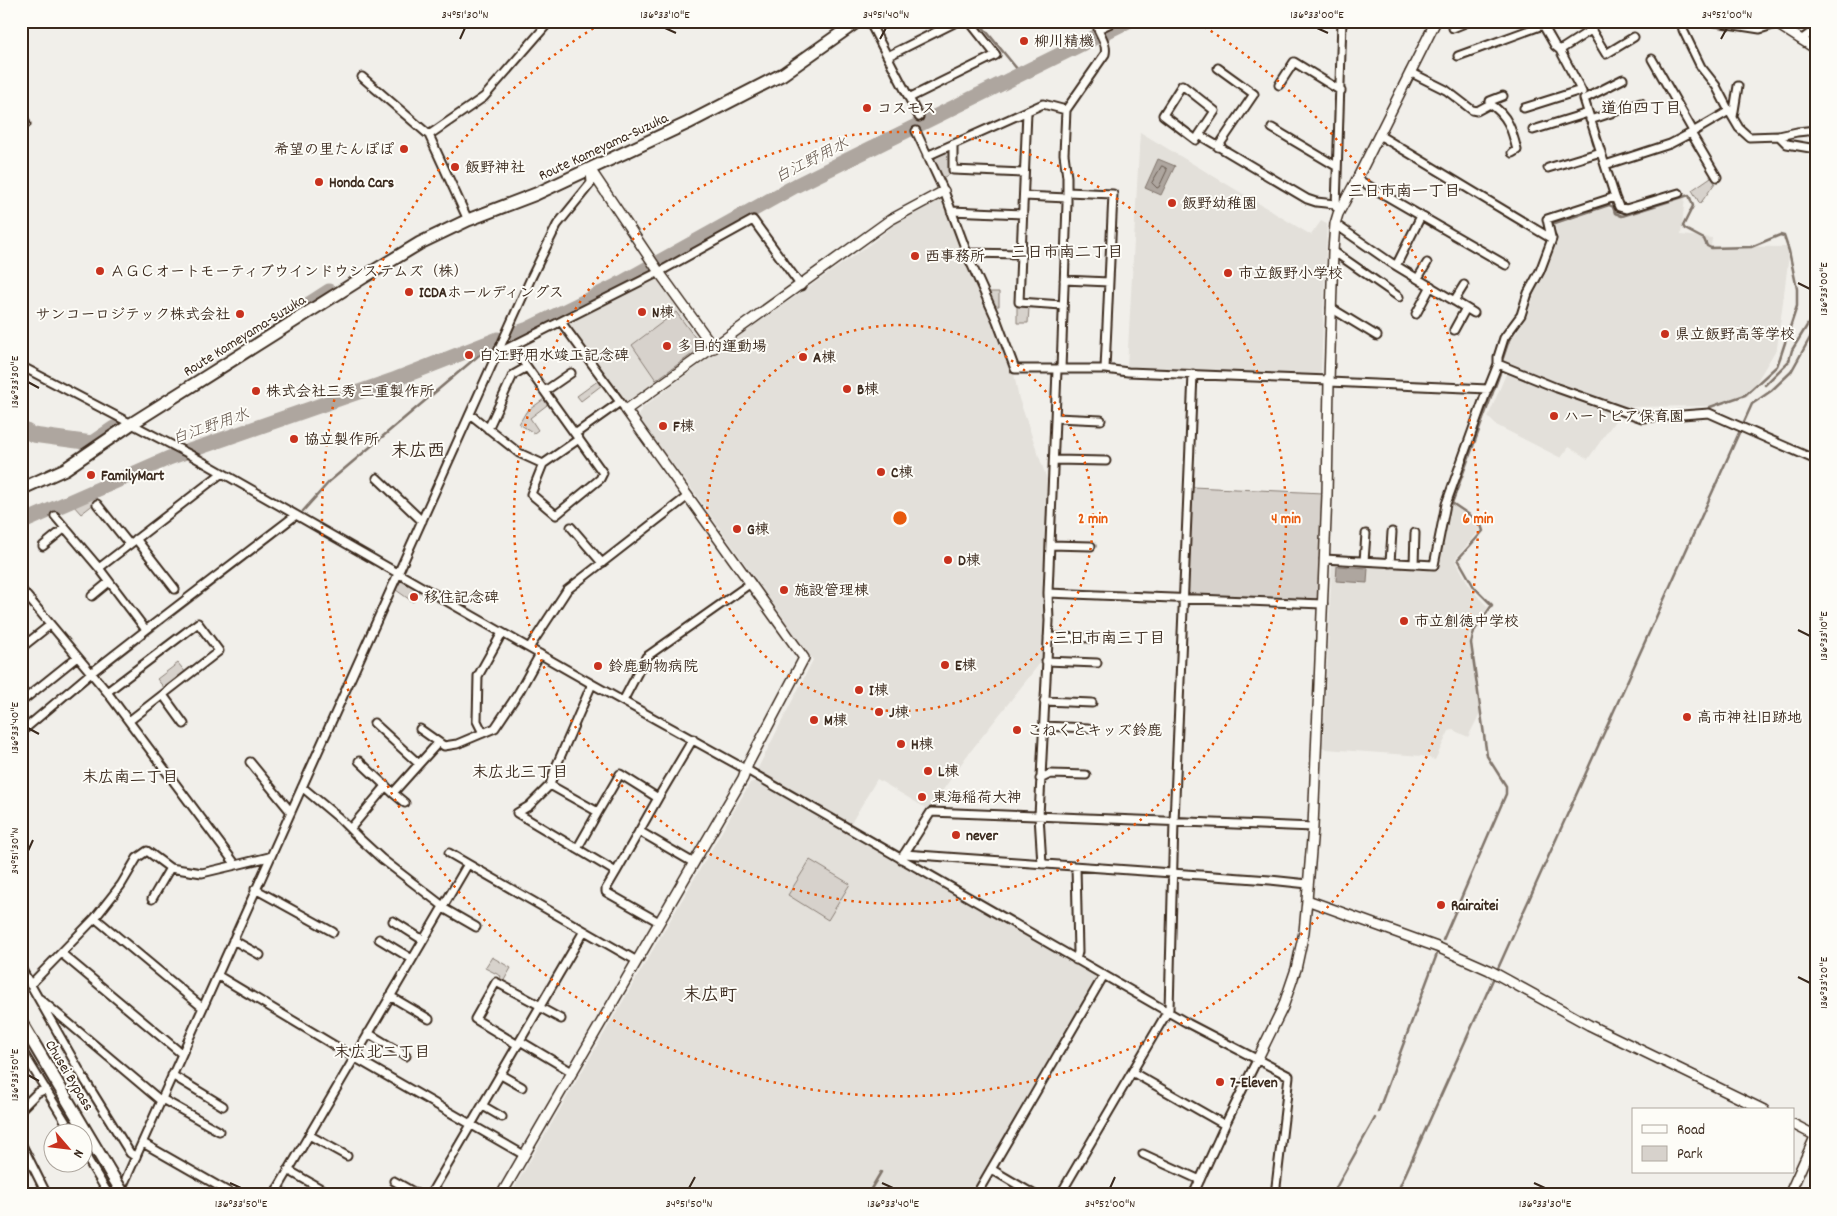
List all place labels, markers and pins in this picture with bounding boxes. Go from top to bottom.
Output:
place label: 柳川精機 [1034,32,1094,54]
marker: 柳川精機 [1018,35,1030,47]
place label: コスモス [877,99,936,121]
marker: コスモス [861,102,873,114]
place label: 希望の里たんぽぽ [274,140,394,162]
marker: 希望の里たんぽぽ [398,143,410,155]
place label: 飯野神社 [465,158,525,180]
marker: 飯野神社 [449,161,461,173]
place label: Honda Cars [329,173,394,195]
marker: Honda Cars [313,176,325,188]
place label: 飯野幼稚園 [1182,194,1257,216]
marker: 飯野幼稚園 [1166,197,1178,209]
place label: 西事務所 [925,247,985,269]
marker: 西事務所 [909,250,921,262]
place label: ＡＧＣオートモーティブウインドウシステムズ（株） [110,262,469,284]
place label: 市立飯野小学校 [1238,264,1343,286]
marker: ＡＧＣオートモーティブウインドウシステムズ（株） [94,265,106,277]
marker: 市立飯野小学校 [1222,267,1234,279]
place label: ICDAホールディングス [419,283,564,305]
marker: ICDAホールディングス [403,286,415,298]
place label: N棟 [652,303,674,325]
place label: サンコーロジテック株式会社 [36,305,230,327]
marker: N棟 [636,306,648,318]
marker: サンコーロジテック株式会社 [234,308,246,320]
place label: 県立飯野高等学校 [1675,325,1795,347]
marker: 県立飯野高等学校 [1659,328,1671,340]
place label: 多目的運動場 [677,337,767,359]
marker: 多目的運動場 [661,340,673,352]
place label: 白江野用水竣工記念碑 [479,346,629,368]
place label: A棟 [813,348,836,370]
marker: 白江野用水竣工記念碑 [463,349,475,361]
marker: A棟 [797,351,809,363]
place label: B棟 [857,380,879,402]
place label: 株式会社三秀 三重製作所 [266,382,434,404]
marker: B棟 [841,383,853,395]
marker: 株式会社三秀 三重製作所 [250,385,262,397]
place label: ハートピア保育園 [1564,407,1684,429]
marker: ハートピア保育園 [1548,410,1560,422]
place label: F棟 [673,417,695,439]
marker: F棟 [657,420,669,432]
place label: 協立製作所 [304,430,379,452]
marker: 協立製作所 [288,433,300,445]
place label: C棟 [891,463,913,485]
place label: FamilyMart [101,466,165,488]
marker: C棟 [875,466,887,478]
marker: FamilyMart [85,469,97,481]
centre of rings [891,509,909,527]
place label: G棟 [747,520,770,542]
marker: G棟 [731,523,743,535]
place label: D棟 [958,551,981,573]
marker: D棟 [942,554,954,566]
place label: 施設管理棟 [794,581,869,603]
marker: 施設管理棟 [778,584,790,596]
place label: 移住記念碑 [424,588,499,610]
marker: 移住記念碑 [408,591,420,603]
place label: 市立創徳中学校 [1414,612,1519,634]
marker: 市立創徳中学校 [1398,615,1410,627]
place label: E棟 [955,656,977,678]
place label: 鈴鹿動物病院 [608,657,698,679]
marker: E棟 [939,659,951,671]
marker: 鈴鹿動物病院 [592,660,604,672]
place label: I棟 [869,681,889,703]
marker: I棟 [853,684,865,696]
place label: J棟 [889,703,909,725]
marker: J棟 [873,706,885,718]
place label: 高市神社旧跡地 [1697,708,1802,730]
place label: M棟 [824,711,848,733]
marker: 高市神社旧跡地 [1681,711,1693,723]
marker: M棟 [808,714,820,726]
place label: こねくとキッズ鈴鹿 [1027,721,1162,743]
marker: こねくとキッズ鈴鹿 [1011,724,1023,736]
place label: H棟 [911,735,934,757]
marker: H棟 [895,738,907,750]
place label: L棟 [938,762,959,784]
marker: L棟 [922,765,934,777]
place label: 東海稲荷大神 [932,788,1022,810]
marker: 東海稲荷大神 [916,791,928,803]
place label: never [966,826,998,848]
marker: never [950,829,962,841]
place label: Rairaitei [1451,896,1499,918]
marker: Rairaitei [1435,899,1447,911]
place label: 7-Eleven [1230,1073,1278,1095]
marker: 7-Eleven [1214,1076,1226,1088]

